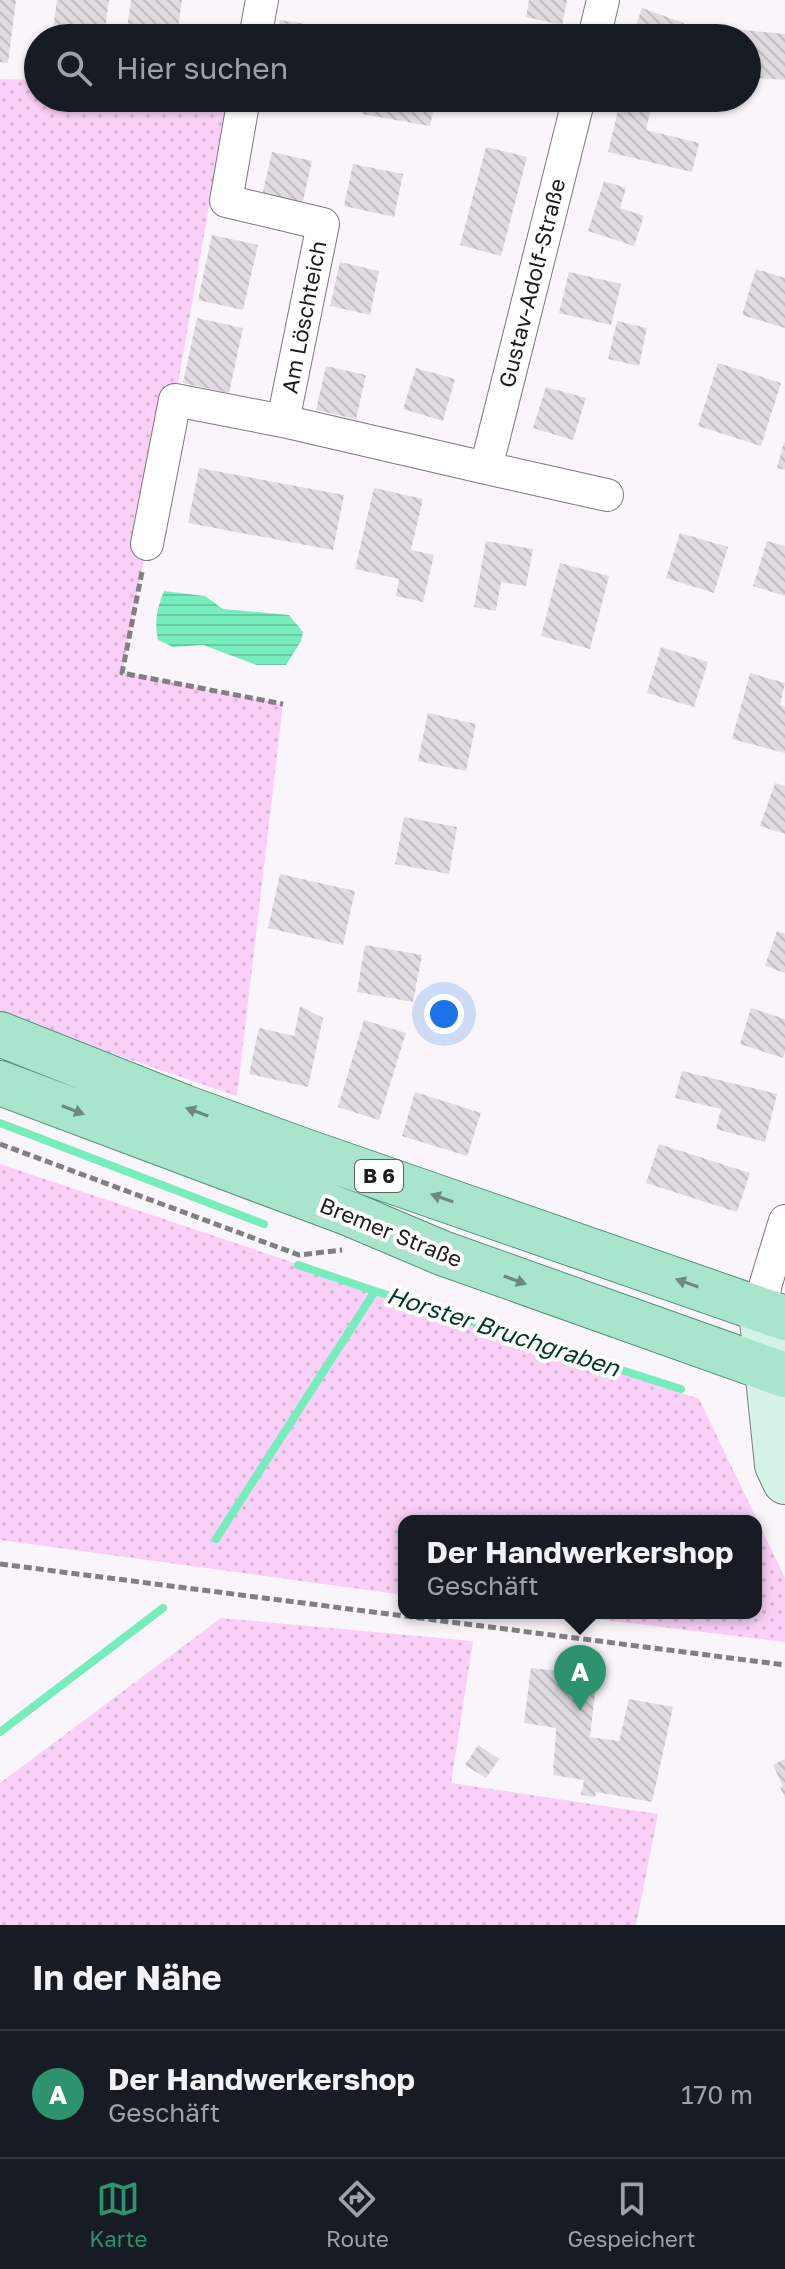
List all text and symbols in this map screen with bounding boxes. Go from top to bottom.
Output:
search box [24,24,761,112]
icon: search [52,46,96,90]
text: Hier suchen [116,50,288,86]
street label: Gustav-Adolf-Straße [492,176,571,390]
street label: Am Löschteich [275,238,332,396]
your location [424,994,464,1034]
one-way arrow [61,1104,85,1117]
one-way arrow [184,1105,208,1117]
road number: B 6 [355,1160,403,1192]
street label: Bremer Straße [316,1191,466,1272]
one-way arrow [429,1192,453,1204]
one-way arrow [503,1274,527,1286]
one-way arrow [675,1277,699,1289]
water label: Horster Bruchgraben [383,1279,624,1383]
popup [398,1515,762,1619]
text: Der Handwerkershop [427,1534,733,1570]
text: Geschäft [427,1570,539,1601]
pin: A [554,1645,606,1711]
text: In der Nähe [32,1957,222,1997]
text: Der Handwerkershop [108,2061,415,2097]
text: A [49,2079,67,2110]
text: 170 m [681,2079,753,2110]
text: Geschäft [108,2097,220,2128]
tab: Karte [89,2177,147,2252]
tab: Route [326,2177,389,2252]
tab: Gespeichert [567,2177,696,2252]

